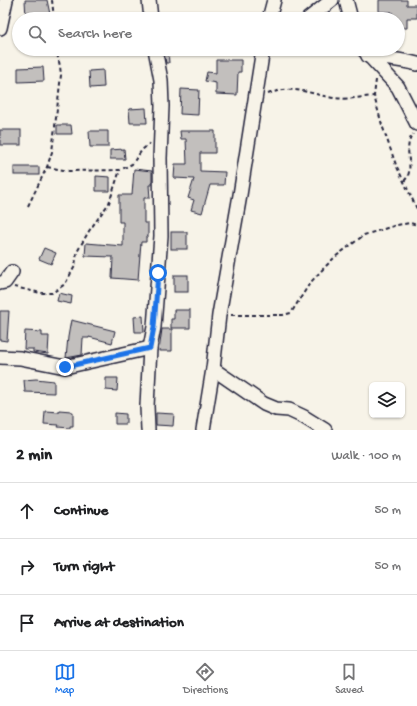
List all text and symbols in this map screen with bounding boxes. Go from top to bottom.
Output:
search box [12,12,405,56]
icon: search [26,23,48,45]
text: Search here [58,25,132,43]
route start [149,264,167,282]
route end [56,358,74,376]
map controls [369,382,405,418]
button: layers [369,382,405,418]
text: 2 min [16,446,52,466]
text: Walk · 100 m [332,449,401,464]
icon: ahead [16,500,38,522]
text: Continue [54,502,108,520]
text: 50 m [374,503,401,518]
icon: right [16,556,38,578]
text: Turn right [54,558,114,576]
text: 50 m [374,559,401,574]
icon: arrive [16,612,38,634]
text: Arrive at destination [54,614,184,632]
tab: Map [54,661,76,697]
tab: Directions [183,661,228,697]
tab: Saved [335,661,363,697]

